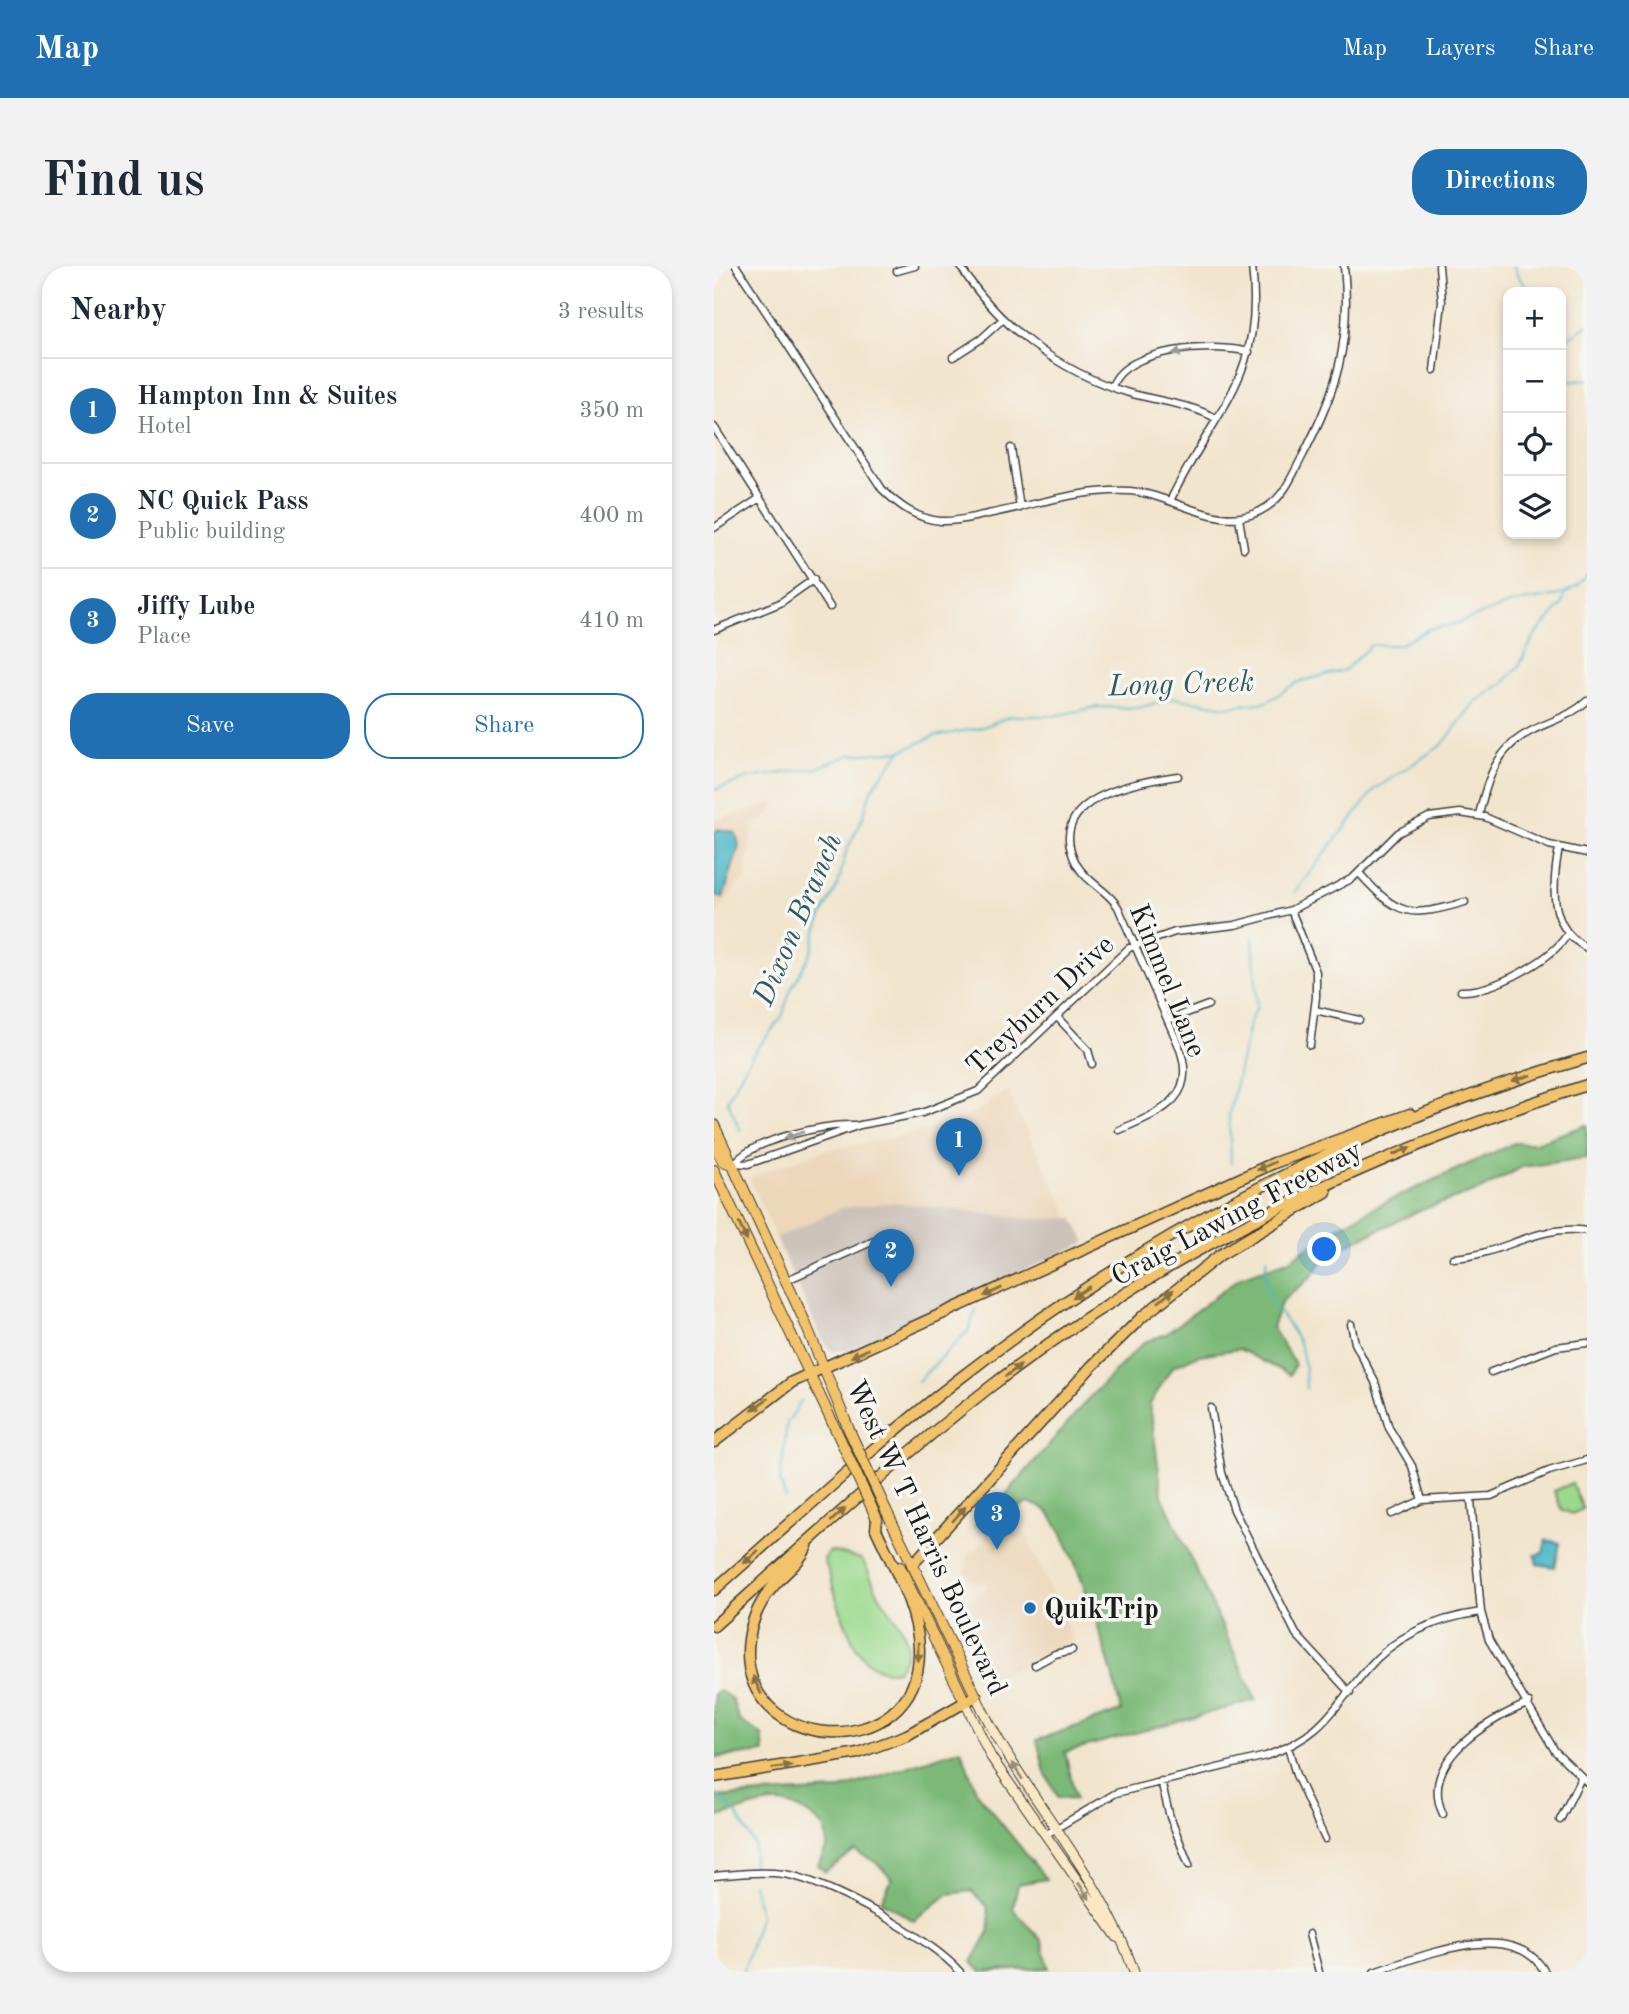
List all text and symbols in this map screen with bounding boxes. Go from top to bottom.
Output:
text: Map [35,33,99,66]
text: Map [1343,37,1387,61]
text: Layers [1425,37,1495,61]
text: Share [1533,37,1594,61]
button: Directions [1412,149,1587,215]
text: Find us [42,158,205,207]
map controls [1503,287,1566,539]
button: + [1503,287,1566,350]
text: Nearby [70,296,167,326]
text: 3 results [558,300,644,323]
one-way arrow [1171,347,1193,358]
button: − [1503,350,1566,413]
text: Hampton Inn & Suites [137,384,397,410]
text: 1 [86,399,100,422]
text: 350 m [579,399,644,422]
button: locate [1503,413,1566,476]
text: Hotel [137,415,191,438]
button: layers [1503,476,1566,539]
text: NC Quick Pass [137,489,309,515]
text: 2 [86,504,100,527]
text: 400 m [579,504,644,527]
text: Public building [137,520,285,543]
text: Jiffy Lube [137,594,256,620]
text: 3 [86,609,100,632]
text: 410 m [579,609,644,632]
text: Place [137,625,191,648]
water label: Long Creek [1106,667,1255,703]
button: Save [70,693,350,759]
button: Share [364,693,644,759]
water label: Dixon Branch [749,829,849,1011]
street label: Kimmel Lane [1123,901,1210,1062]
street label: Treyburn Drive [962,931,1120,1081]
one-way arrow [1511,1074,1532,1084]
pin: 1 [936,1118,982,1176]
one-way arrow [783,1130,804,1141]
street label: Craig Lawing Freeway [1108,1137,1367,1293]
one-way arrow [1392,1146,1413,1157]
one-way arrow [1256,1161,1277,1172]
one-way arrow [737,1222,749,1242]
pin: 2 [868,1229,914,1287]
your location [1307,1232,1341,1266]
one-way arrow [1072,1285,1091,1298]
one-way arrow [983,1286,1003,1298]
one-way arrow [1156,1289,1174,1304]
one-way arrow [850,1347,870,1359]
one-way arrow [1004,1364,1022,1378]
street label: West W T Harris Boulevard [840,1376,1011,1700]
one-way arrow [751,1397,769,1411]
pin: 3 [974,1492,1020,1550]
one-way arrow [951,1506,966,1523]
one-way arrow [829,1508,846,1523]
one-way arrow [743,1549,760,1564]
place label: QuikTrip [1044,1597,1159,1625]
marker: QuikTrip [1022,1600,1038,1616]
one-way arrow [912,1641,924,1663]
one-way arrow [751,1675,763,1695]
one-way arrow [771,1761,793,1772]
one-way arrow [1010,1761,1023,1780]
one-way arrow [1077,1882,1091,1900]

